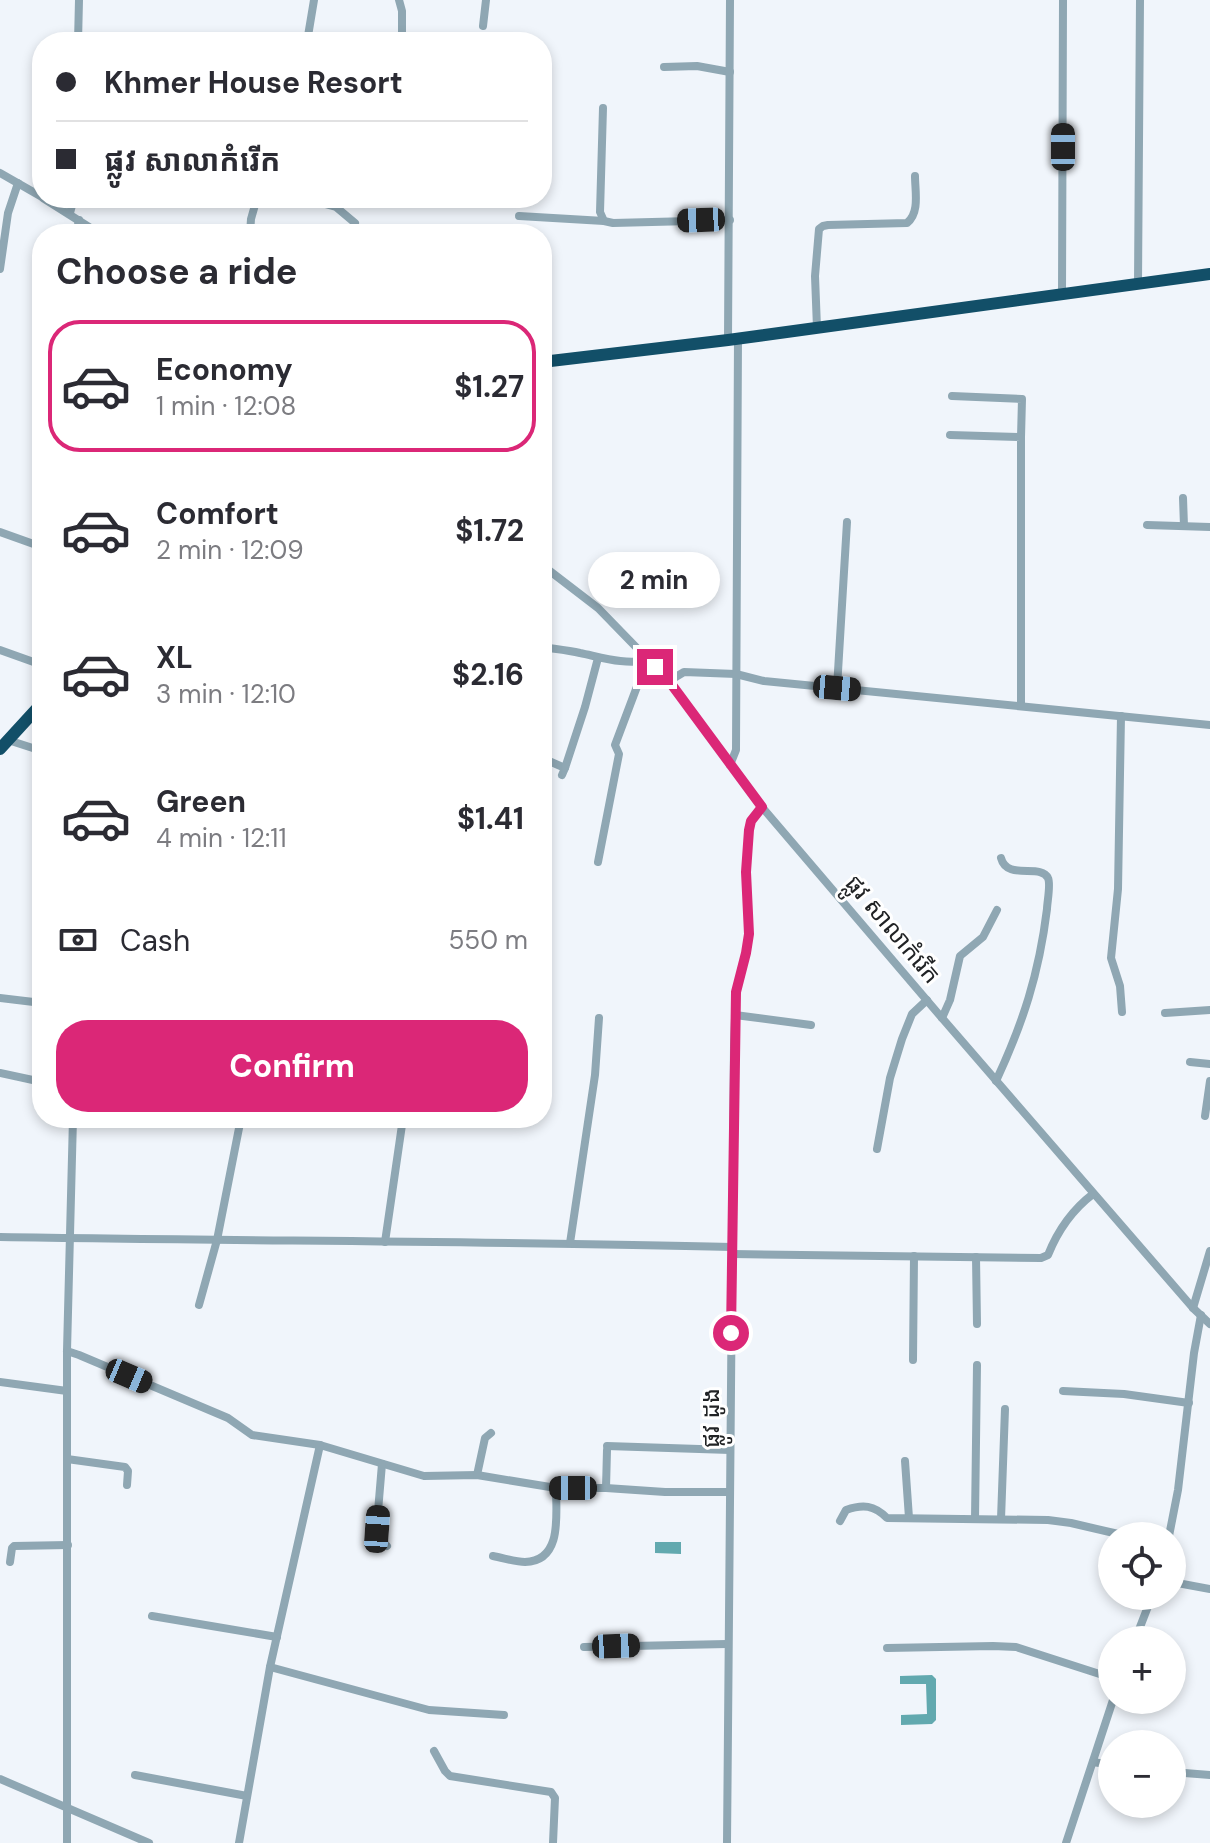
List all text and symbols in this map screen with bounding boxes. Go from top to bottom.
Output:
text: Khmer House Resort [104,63,403,102]
car [1051,123,1075,171]
text: ផ្លូវ សាលាកំរើក [104,141,280,180]
car [677,207,725,233]
text: Choose a ride [56,248,297,295]
icon: car [60,350,132,422]
text: Economy [156,350,293,389]
text: $1.27 [454,367,524,406]
text: 1 min · 12:08 [156,389,296,423]
icon: car [60,494,132,566]
text: Comfort [156,494,279,533]
text: $1.72 [455,511,524,550]
text: 2 min · 12:09 [156,533,304,567]
callout: 2 min [589,551,721,607]
text: 2 min [620,563,688,597]
icon: car [60,638,132,710]
text: XL [156,638,193,677]
route end [637,649,673,685]
text: $2.16 [452,655,524,694]
car [812,674,862,702]
text: 3 min · 12:10 [156,677,296,711]
icon: car [60,782,132,854]
text: Green [156,782,246,821]
text: $1.41 [457,799,524,838]
text: 4 min · 12:11 [156,821,287,855]
street label: ផ្លូវ សាលាកំរើក [833,868,947,994]
icon: cash [56,918,100,962]
text: Cash [120,921,190,960]
text: 550 m [448,923,528,957]
button: Confirm [56,1020,528,1112]
route start [713,1315,749,1351]
car [102,1356,156,1396]
street label: ផ្លូវ ដូង [695,1388,733,1448]
car [549,1476,597,1500]
car [363,1504,391,1554]
map controls [1098,1522,1186,1818]
button: locate [1098,1522,1186,1610]
button: + [1098,1626,1186,1714]
car [592,1633,640,1659]
button: − [1098,1730,1186,1818]

